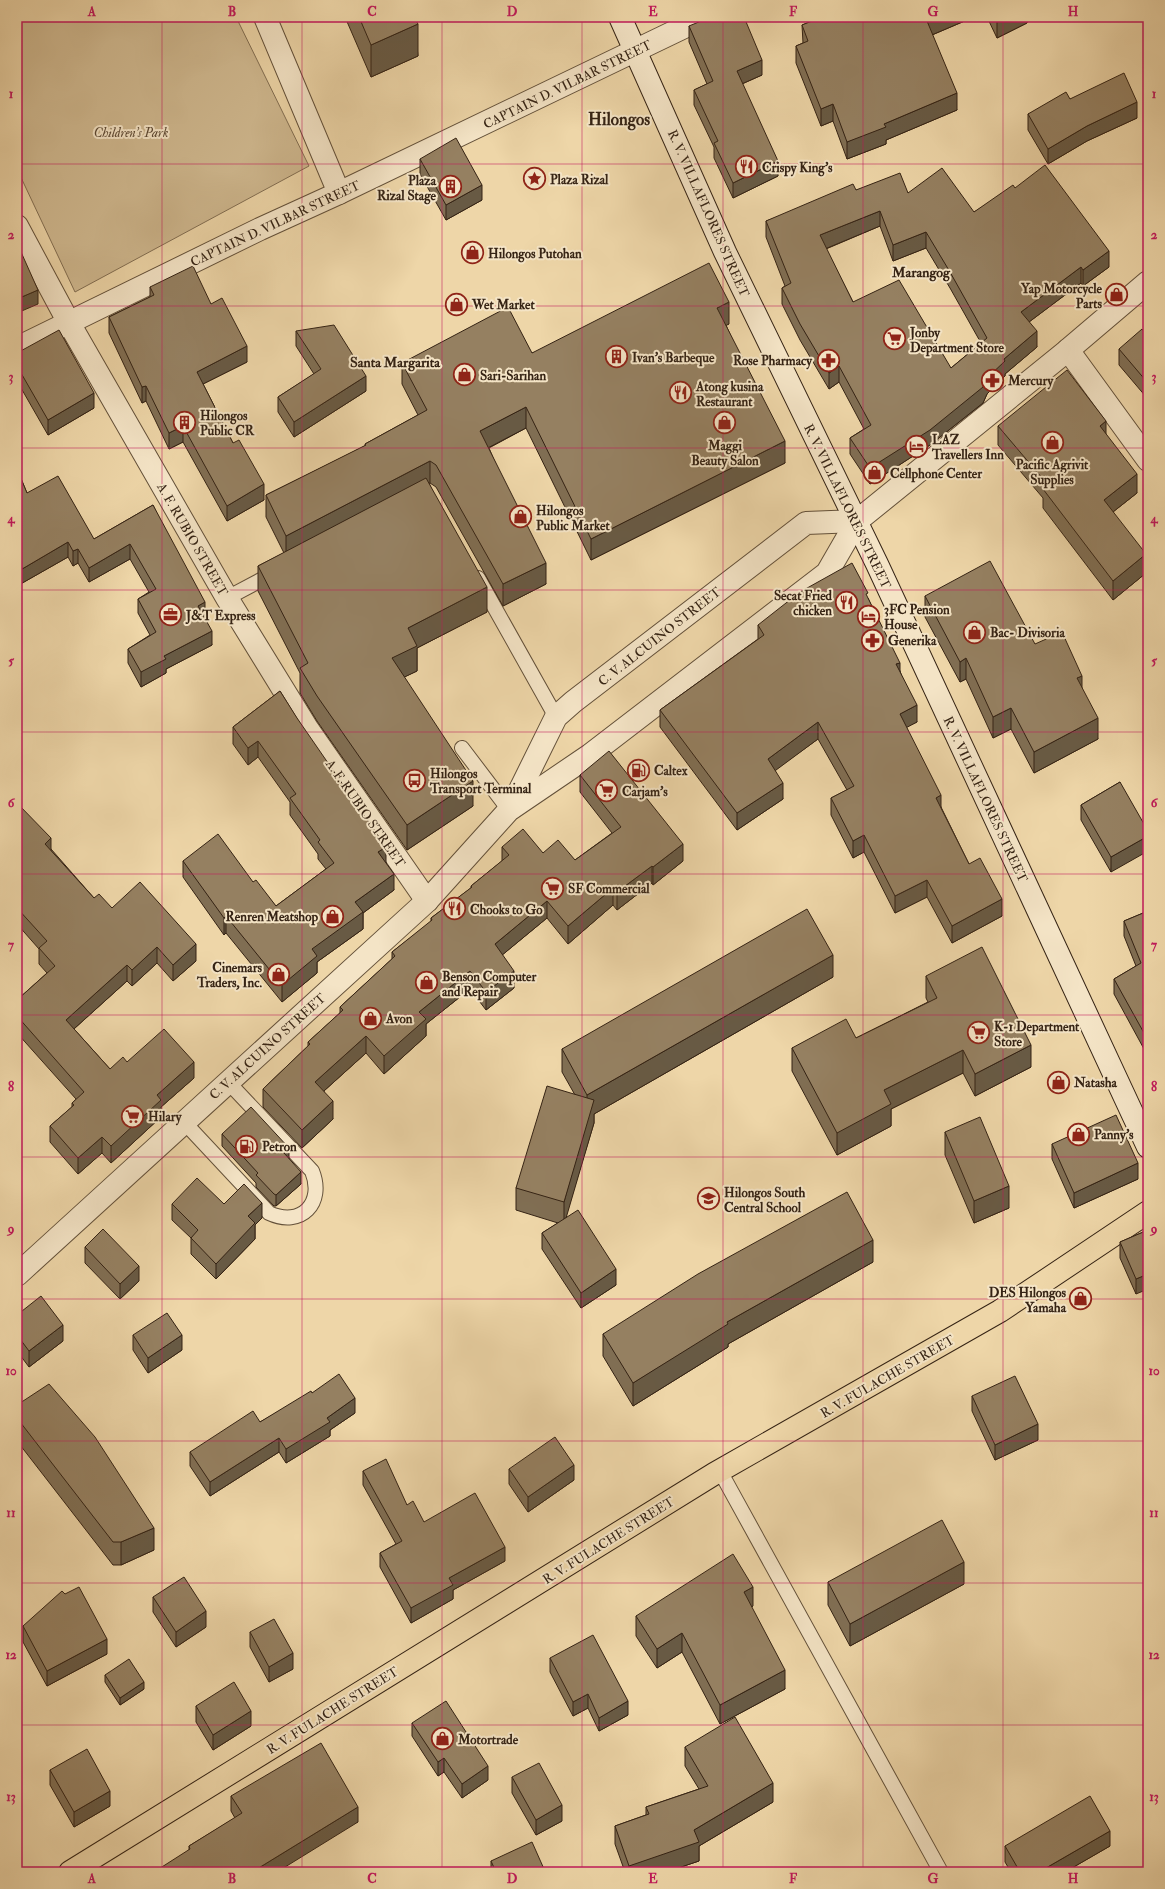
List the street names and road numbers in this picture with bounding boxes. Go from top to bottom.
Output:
street label: CAPTAIN D. VILBAR STREET [481,37,655,133]
street label: R. V. VILLAFLORES STREET [664,127,752,300]
street label: CAPTAIN D. VILBAR STREET [188,177,363,270]
street label: R. V. VILLAFLORES STREET [800,421,894,592]
street label: A. F. RUBIO STREET [153,479,231,599]
street label: C. V. ALCUINO STREET [595,584,724,690]
street label: R. V. VILLAFLORES STREET [940,714,1031,885]
street label: A. F. RUBIO STREET [321,756,409,871]
street label: C. V. ALCUINO STREET [206,990,329,1103]
street label: R. V. FULACHE STREET [818,1332,958,1422]
street label: R. V. FULACHE STREET [540,1494,678,1588]
street label: R. V. FULACHE STREET [264,1664,402,1758]

